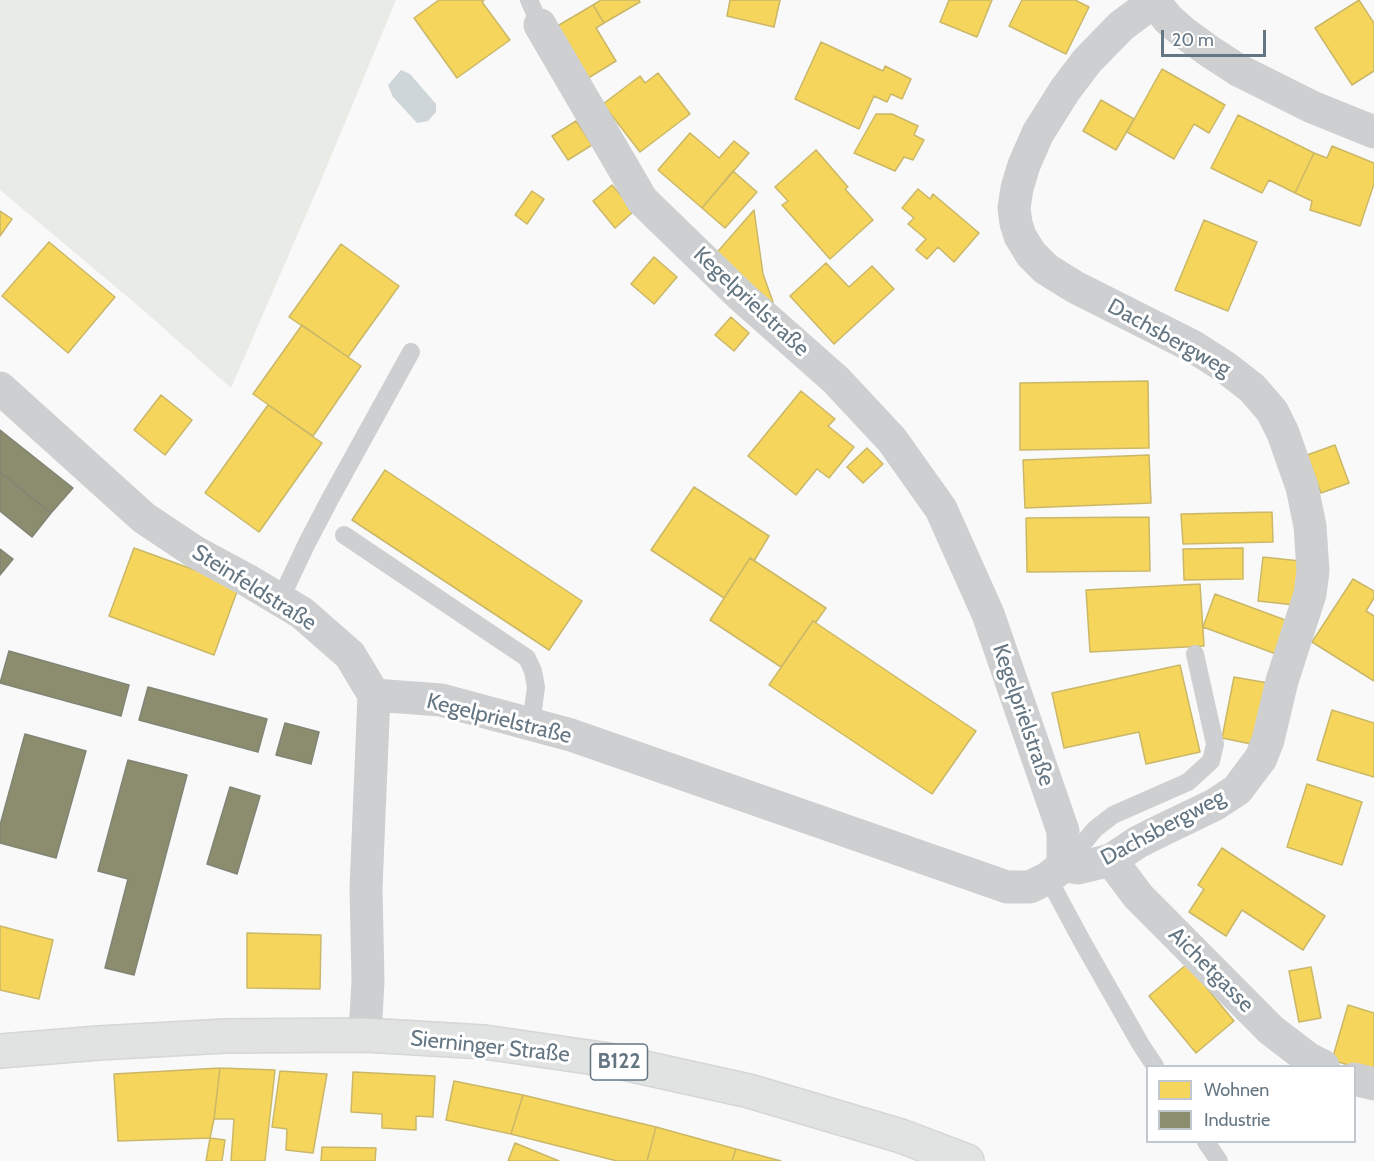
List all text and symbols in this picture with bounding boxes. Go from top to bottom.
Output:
scale bar [1164,18,1269,56]
text: 20 m [1172,29,1214,51]
street label: Kegelprielstraße [688,242,814,362]
street label: Dachsbergweg [1103,293,1235,383]
street label: Steinfeldstraße [187,539,321,637]
street label: Kegelprielstraße [986,641,1060,789]
street label: Kegelprielstraße [424,688,574,750]
street label: Dachsbergweg [1096,784,1230,872]
street label: Aichetgasse [1163,922,1259,1018]
street label: Sierninger Straße [409,1026,571,1068]
road number: B122 [590,1044,648,1080]
legend [1146,1065,1356,1143]
text: Wohnen [1204,1079,1269,1101]
text: Industrie [1204,1109,1270,1131]

